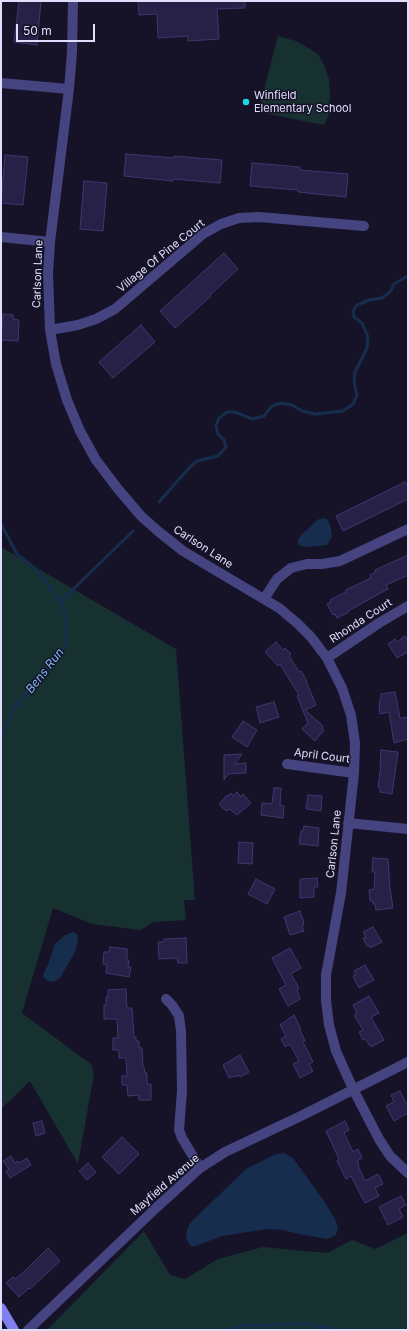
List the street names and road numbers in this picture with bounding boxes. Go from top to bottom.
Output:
street label: Village Of Pine Court [115,217,207,295]
street label: Carlson Lane [30,240,46,308]
street label: Carlson Lane [171,523,235,571]
street label: Rhonda Court [327,596,395,646]
street label: April Court [293,746,351,766]
street label: Carlson Lane [324,809,344,879]
street label: Mayfield Avenue [128,1152,202,1218]

